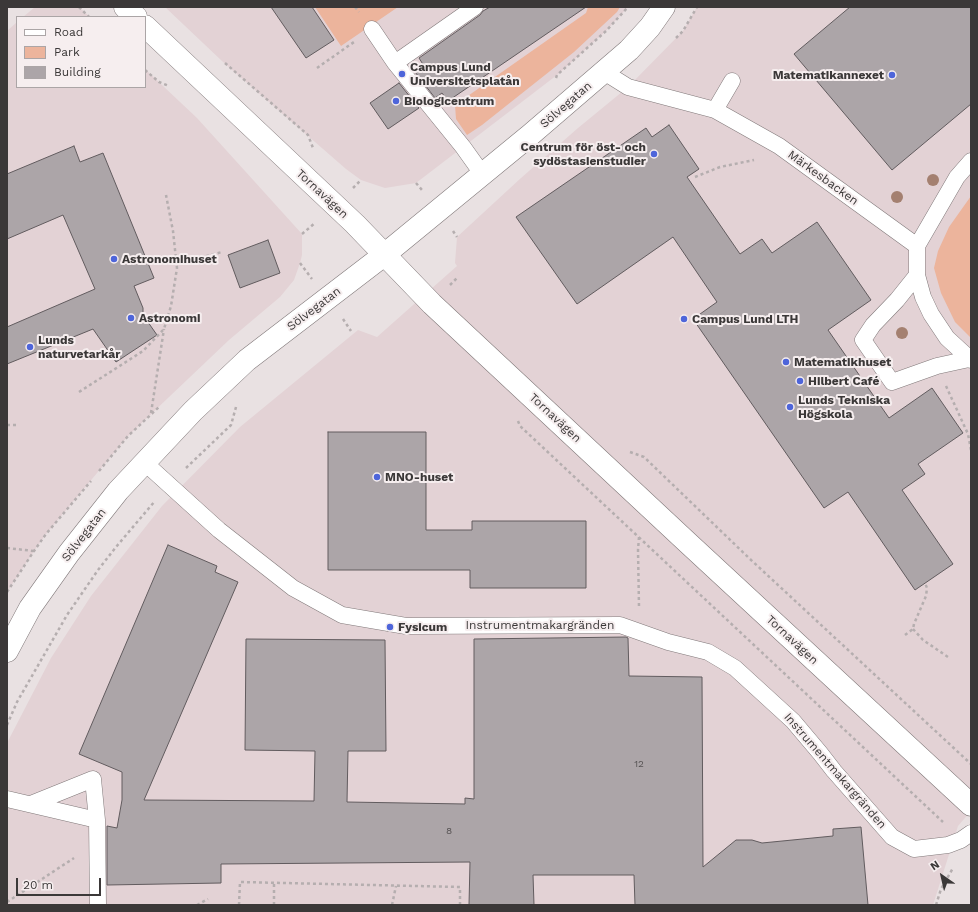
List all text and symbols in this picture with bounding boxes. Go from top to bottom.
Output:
legend [16,16,146,88]
text: Road [54,25,83,39]
text: Park [54,45,80,59]
place label: Campus Lund Universitetsplatån [410,60,520,88]
text: Building [54,65,101,79]
place label: Matematikannexet [773,68,884,82]
marker: Campus Lund Universitetsplatån [397,69,407,79]
marker: Matematikannexet [887,70,897,80]
street label: Sölvegatan [537,79,595,131]
place label: Biologicentrum [404,94,494,108]
marker: Biologicentrum [391,96,401,106]
place label: Centrum för öst- och sydöstasienstudier [520,140,646,168]
street label: Märkesbacken [785,148,861,208]
marker: Centrum för öst- och sydöstasienstudier [649,149,659,159]
street label: Tornavägen [293,166,351,222]
place label: Astronomihuset [122,252,217,266]
marker: Astronomihuset [109,254,119,264]
street label: Sölvegatan [284,284,344,334]
place label: Astronomi [139,311,200,325]
place label: Campus Lund LTH [692,312,799,326]
marker: Astronomi [126,313,136,323]
marker: Campus Lund LTH [679,314,689,324]
place label: Lunds naturvetarkår [38,333,120,361]
marker: Lunds naturvetarkår [25,342,35,352]
place label: Matematikhuset [794,355,891,369]
marker: Matematikhuset [781,357,791,367]
place label: Hilbert Café [808,374,879,388]
marker: Hilbert Café [795,376,805,386]
street label: Tornavägen [526,390,584,446]
place label: Lunds Tekniska Högskola [798,393,890,421]
marker: Lunds Tekniska Högskola [785,402,795,412]
place label: MNO-huset [385,470,453,484]
marker: MNO-huset [372,472,382,482]
street label: Sölvegatan [59,505,109,565]
street label: Tornavägen [763,612,821,668]
street label: Instrumentmakargränden [466,618,614,632]
place label: Fysicum [398,620,447,634]
marker: Fysicum [385,622,395,632]
street label: Instrumentmakargränden [781,710,889,832]
house number: 12 [634,758,644,770]
house number: 8 [446,825,452,837]
north arrow [922,856,962,896]
text: N [928,858,942,873]
scale bar [18,870,103,896]
text: 20 m [23,878,53,892]

